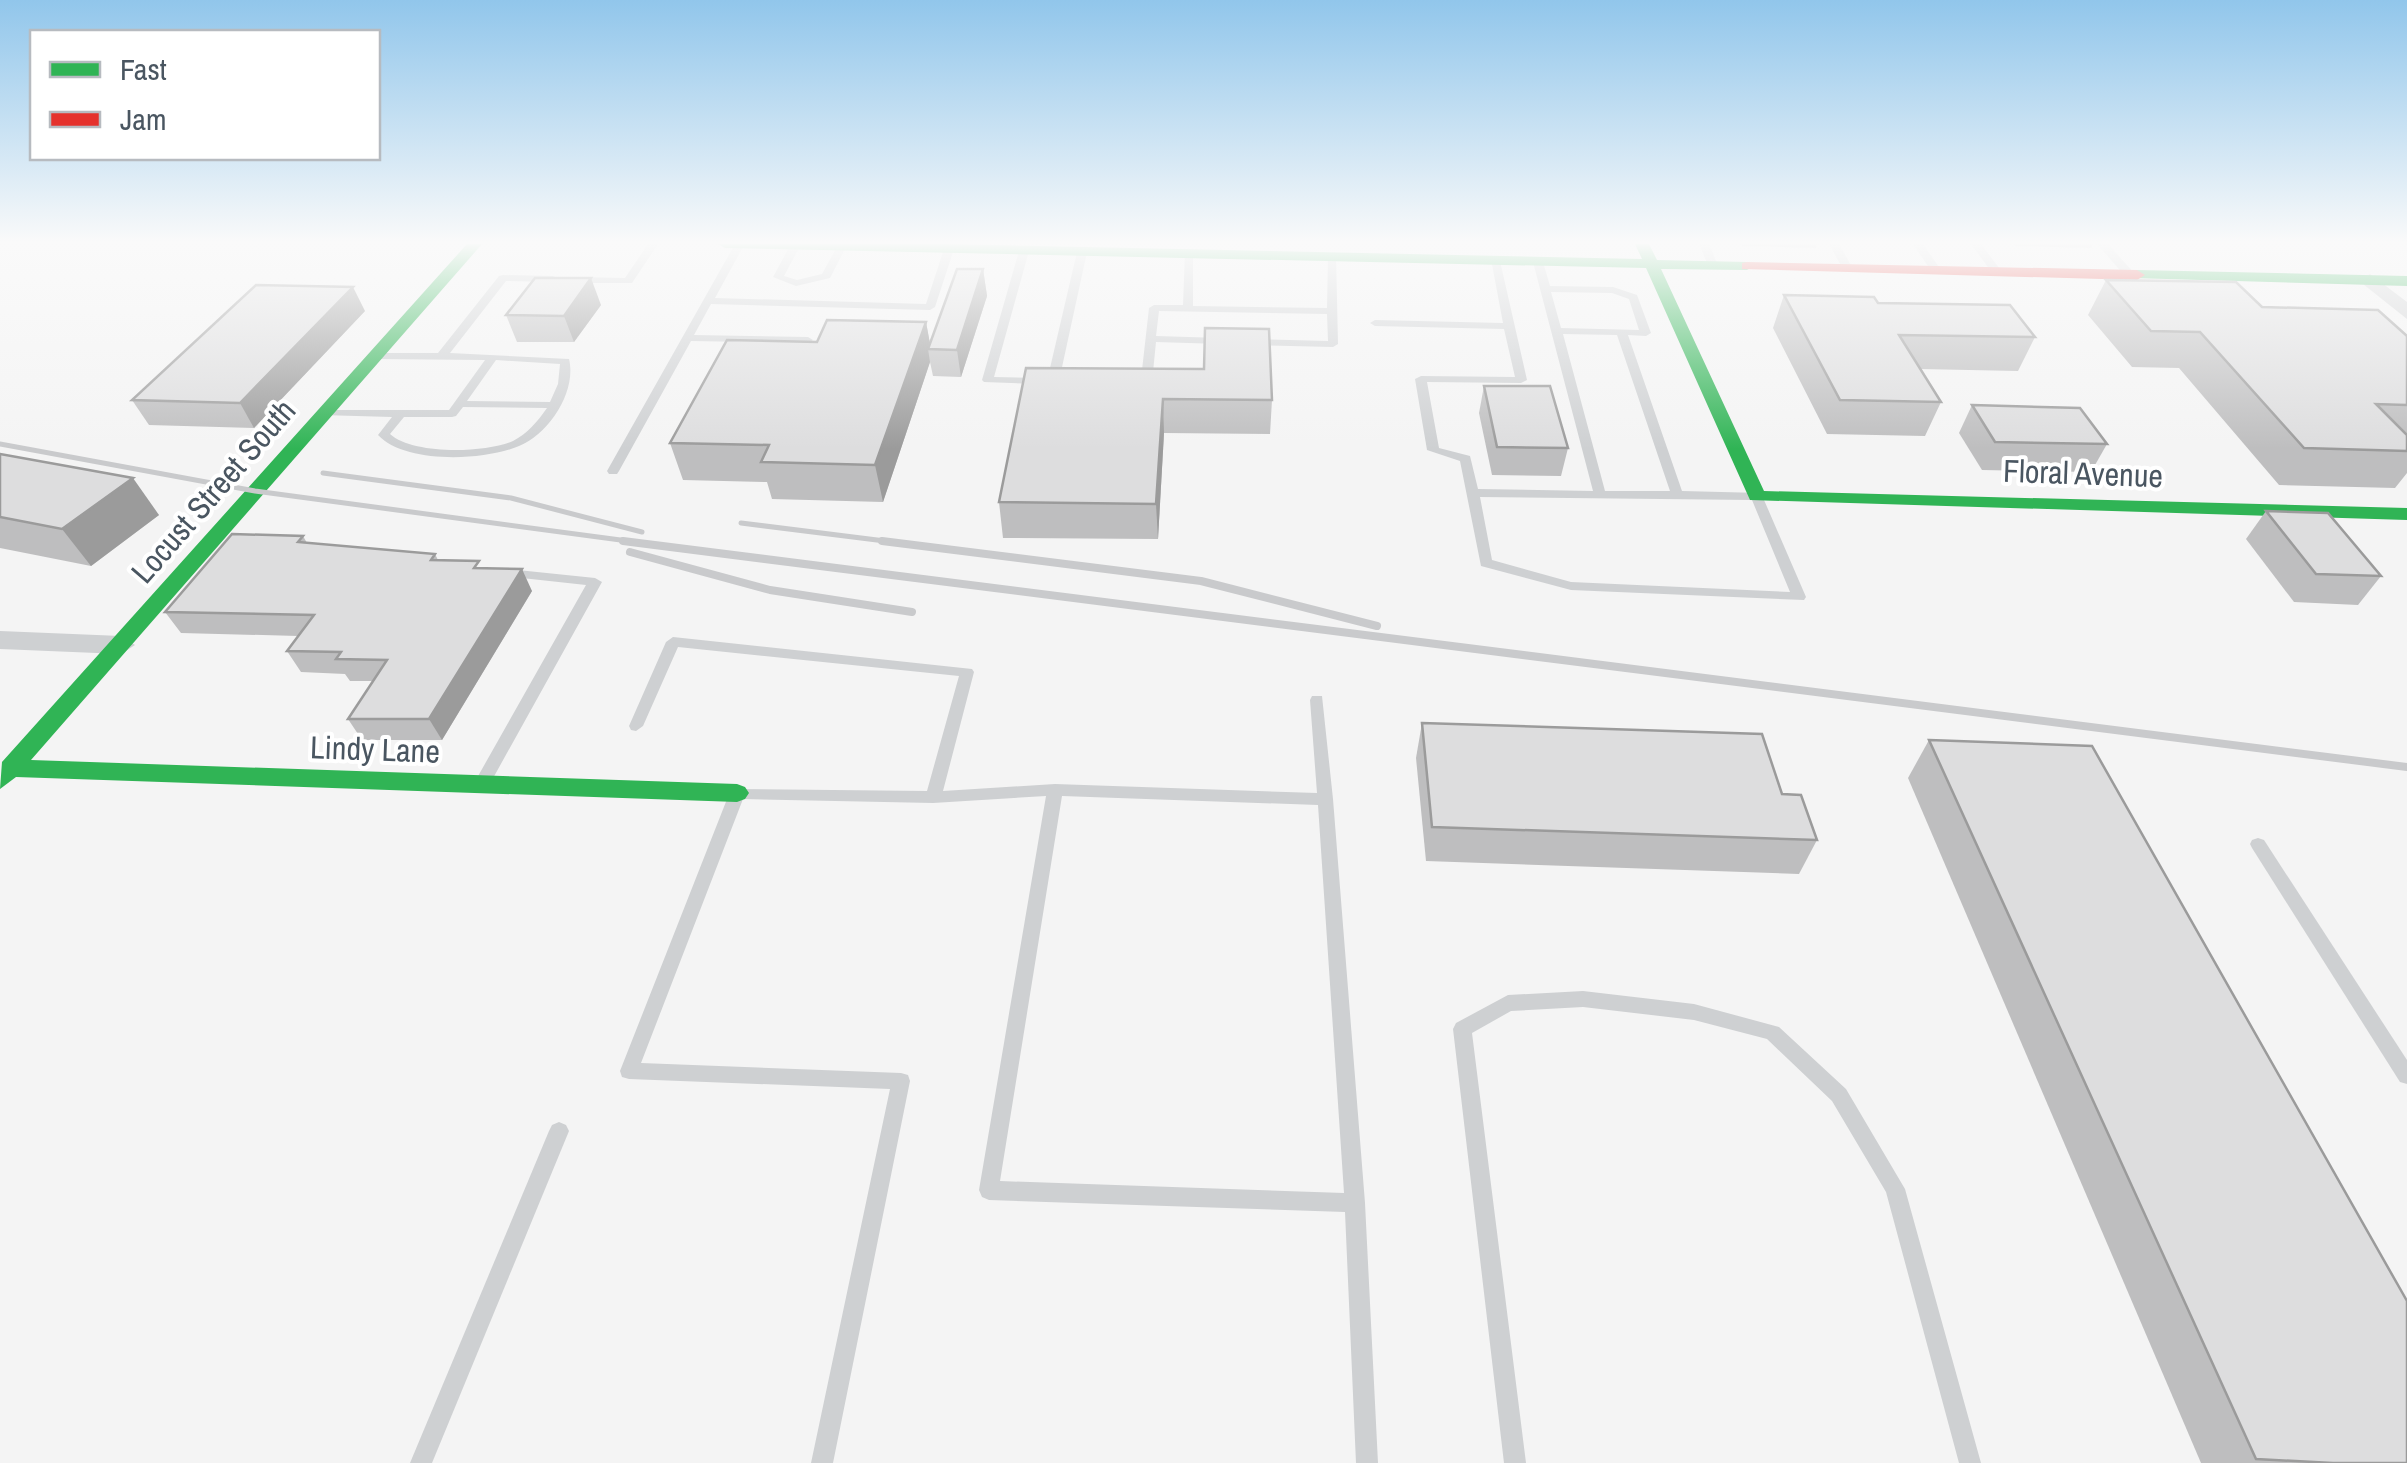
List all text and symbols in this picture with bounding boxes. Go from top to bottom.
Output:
legend [30,30,380,160]
text: Fast [120,49,167,89]
text: Jam [120,99,166,139]
street label: Locust Street South [121,390,305,592]
street label: Floral Avenue [2002,449,2164,497]
street label: Lindy Lane [309,725,441,773]

